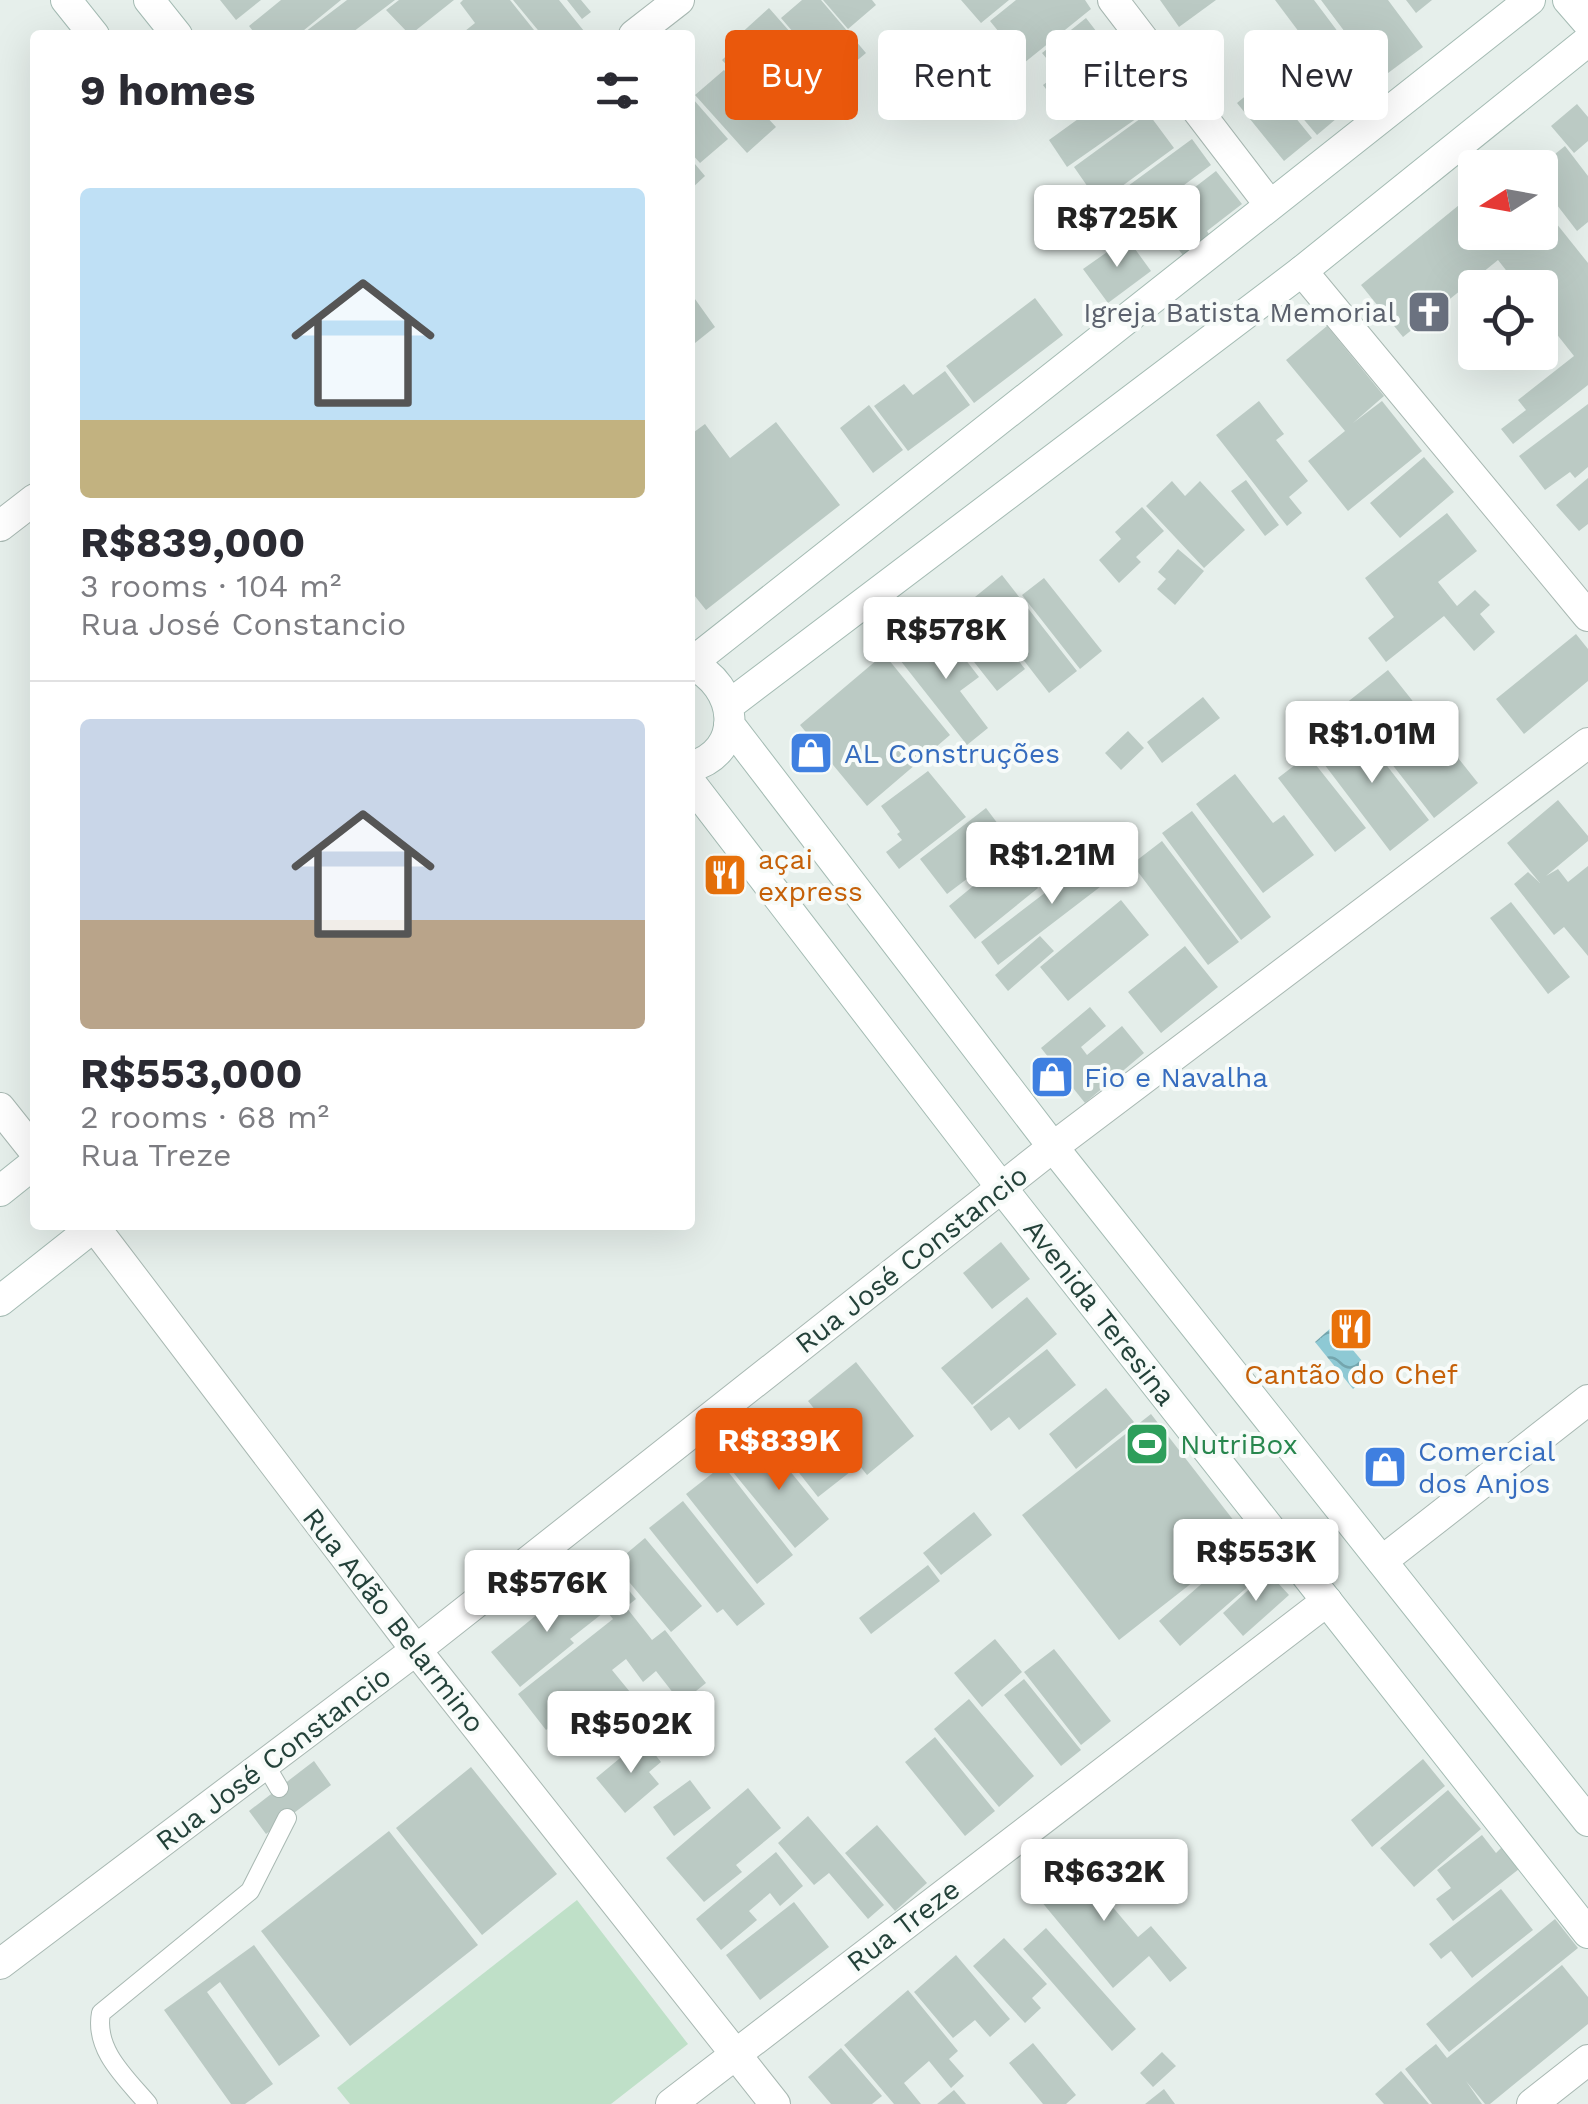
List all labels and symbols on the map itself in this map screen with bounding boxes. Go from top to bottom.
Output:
north arrow [1458,150,1558,250]
pin: R$725K [1036,185,1198,270]
church icon: Igreja Batista Memorial [1406,289,1452,335]
place label: Igreja Batista Memorial [1083,296,1396,329]
pin: R$578K [865,597,1027,682]
pin: R$1.01M [1280,701,1464,786]
shop icon: AL Construções [788,730,834,776]
place label: AL Construções [844,737,1060,770]
pin: R$1.21M [960,822,1144,907]
place label: açai express [758,843,863,908]
restaurant icon: açai express [702,852,748,898]
shop icon: Fio e Navalha [1029,1054,1075,1100]
place label: Fio e Navalha [1084,1061,1268,1094]
street label: Rua José Constancio [789,1159,1034,1360]
street label: Avenida Teresina [1017,1213,1183,1412]
restaurant icon: Cantão do Chef [1328,1306,1374,1352]
place label: Cantão do Chef [1244,1358,1458,1391]
pin: R$839K [698,1408,860,1493]
sports icon: NutriBox [1124,1421,1170,1467]
place label: NutriBox [1180,1428,1298,1461]
place label: Comercial dos Anjos [1418,1435,1556,1500]
shop icon: Comercial dos Anjos [1362,1444,1408,1490]
street label: Rua Adão Belarmino [296,1502,491,1739]
pin: R$553K [1175,1519,1337,1604]
pin: R$576K [466,1550,628,1635]
street label: Rua José Constancio [149,1659,397,1857]
pin: R$502K [550,1691,712,1776]
pin: R$632K [1023,1839,1185,1924]
street label: Rua Treze [840,1872,966,1978]

